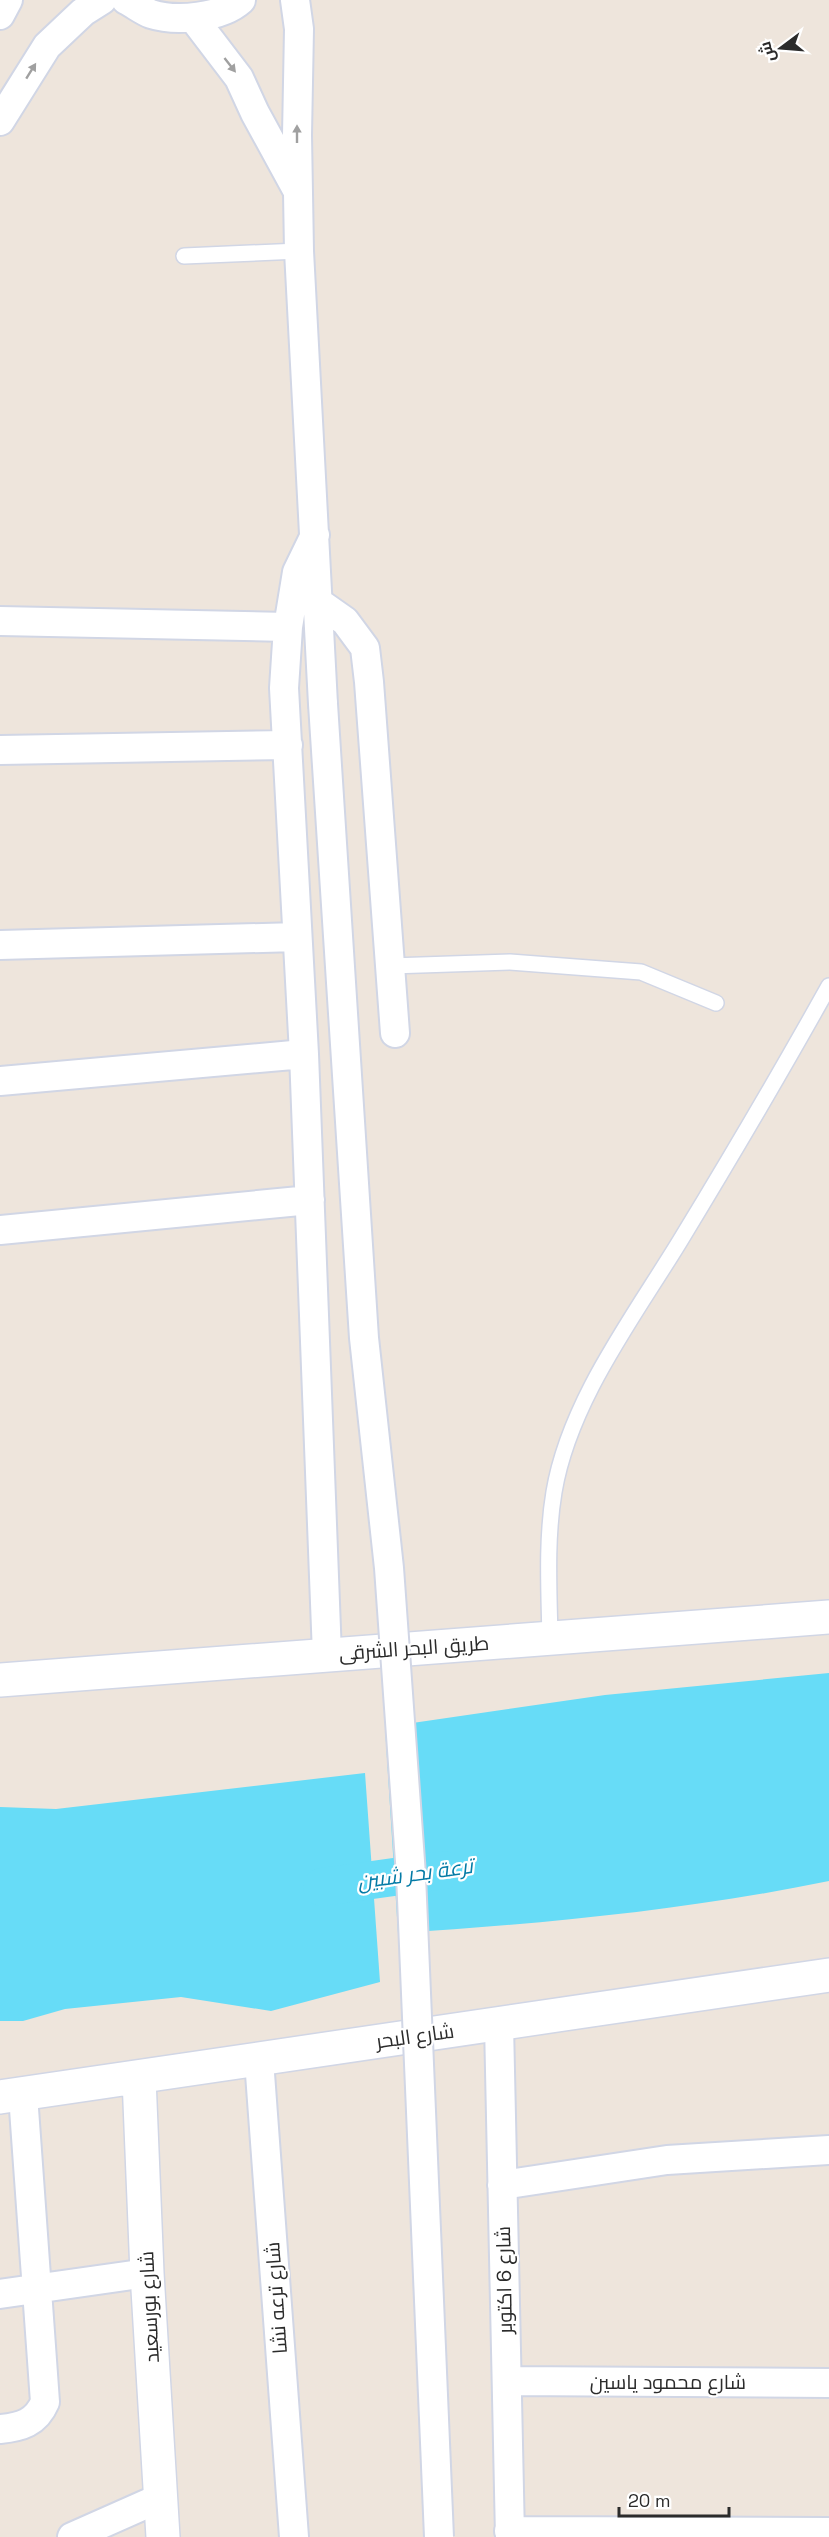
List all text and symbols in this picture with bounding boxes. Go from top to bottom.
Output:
north arrow [751,18,811,78]
text: ش [754,39,780,65]
one-way arrow [224,57,236,73]
one-way arrow [25,63,36,79]
one-way arrow [292,125,302,144]
street label: طريق البحر الشرقى [338,1630,490,1666]
water label: ترعة بحر شبين [355,1852,478,1895]
street label: شارع البحر [373,2018,456,2055]
street label: شارع 6 اكتوبر [490,2226,519,2335]
street label: شارع ترعه نشا [259,2241,294,2355]
street label: شارع بورسعيد [133,2250,166,2364]
street label: شارع محمود ياسين [590,2369,746,2396]
scale bar [619,2480,728,2518]
text: 20 m [628,2489,671,2512]

